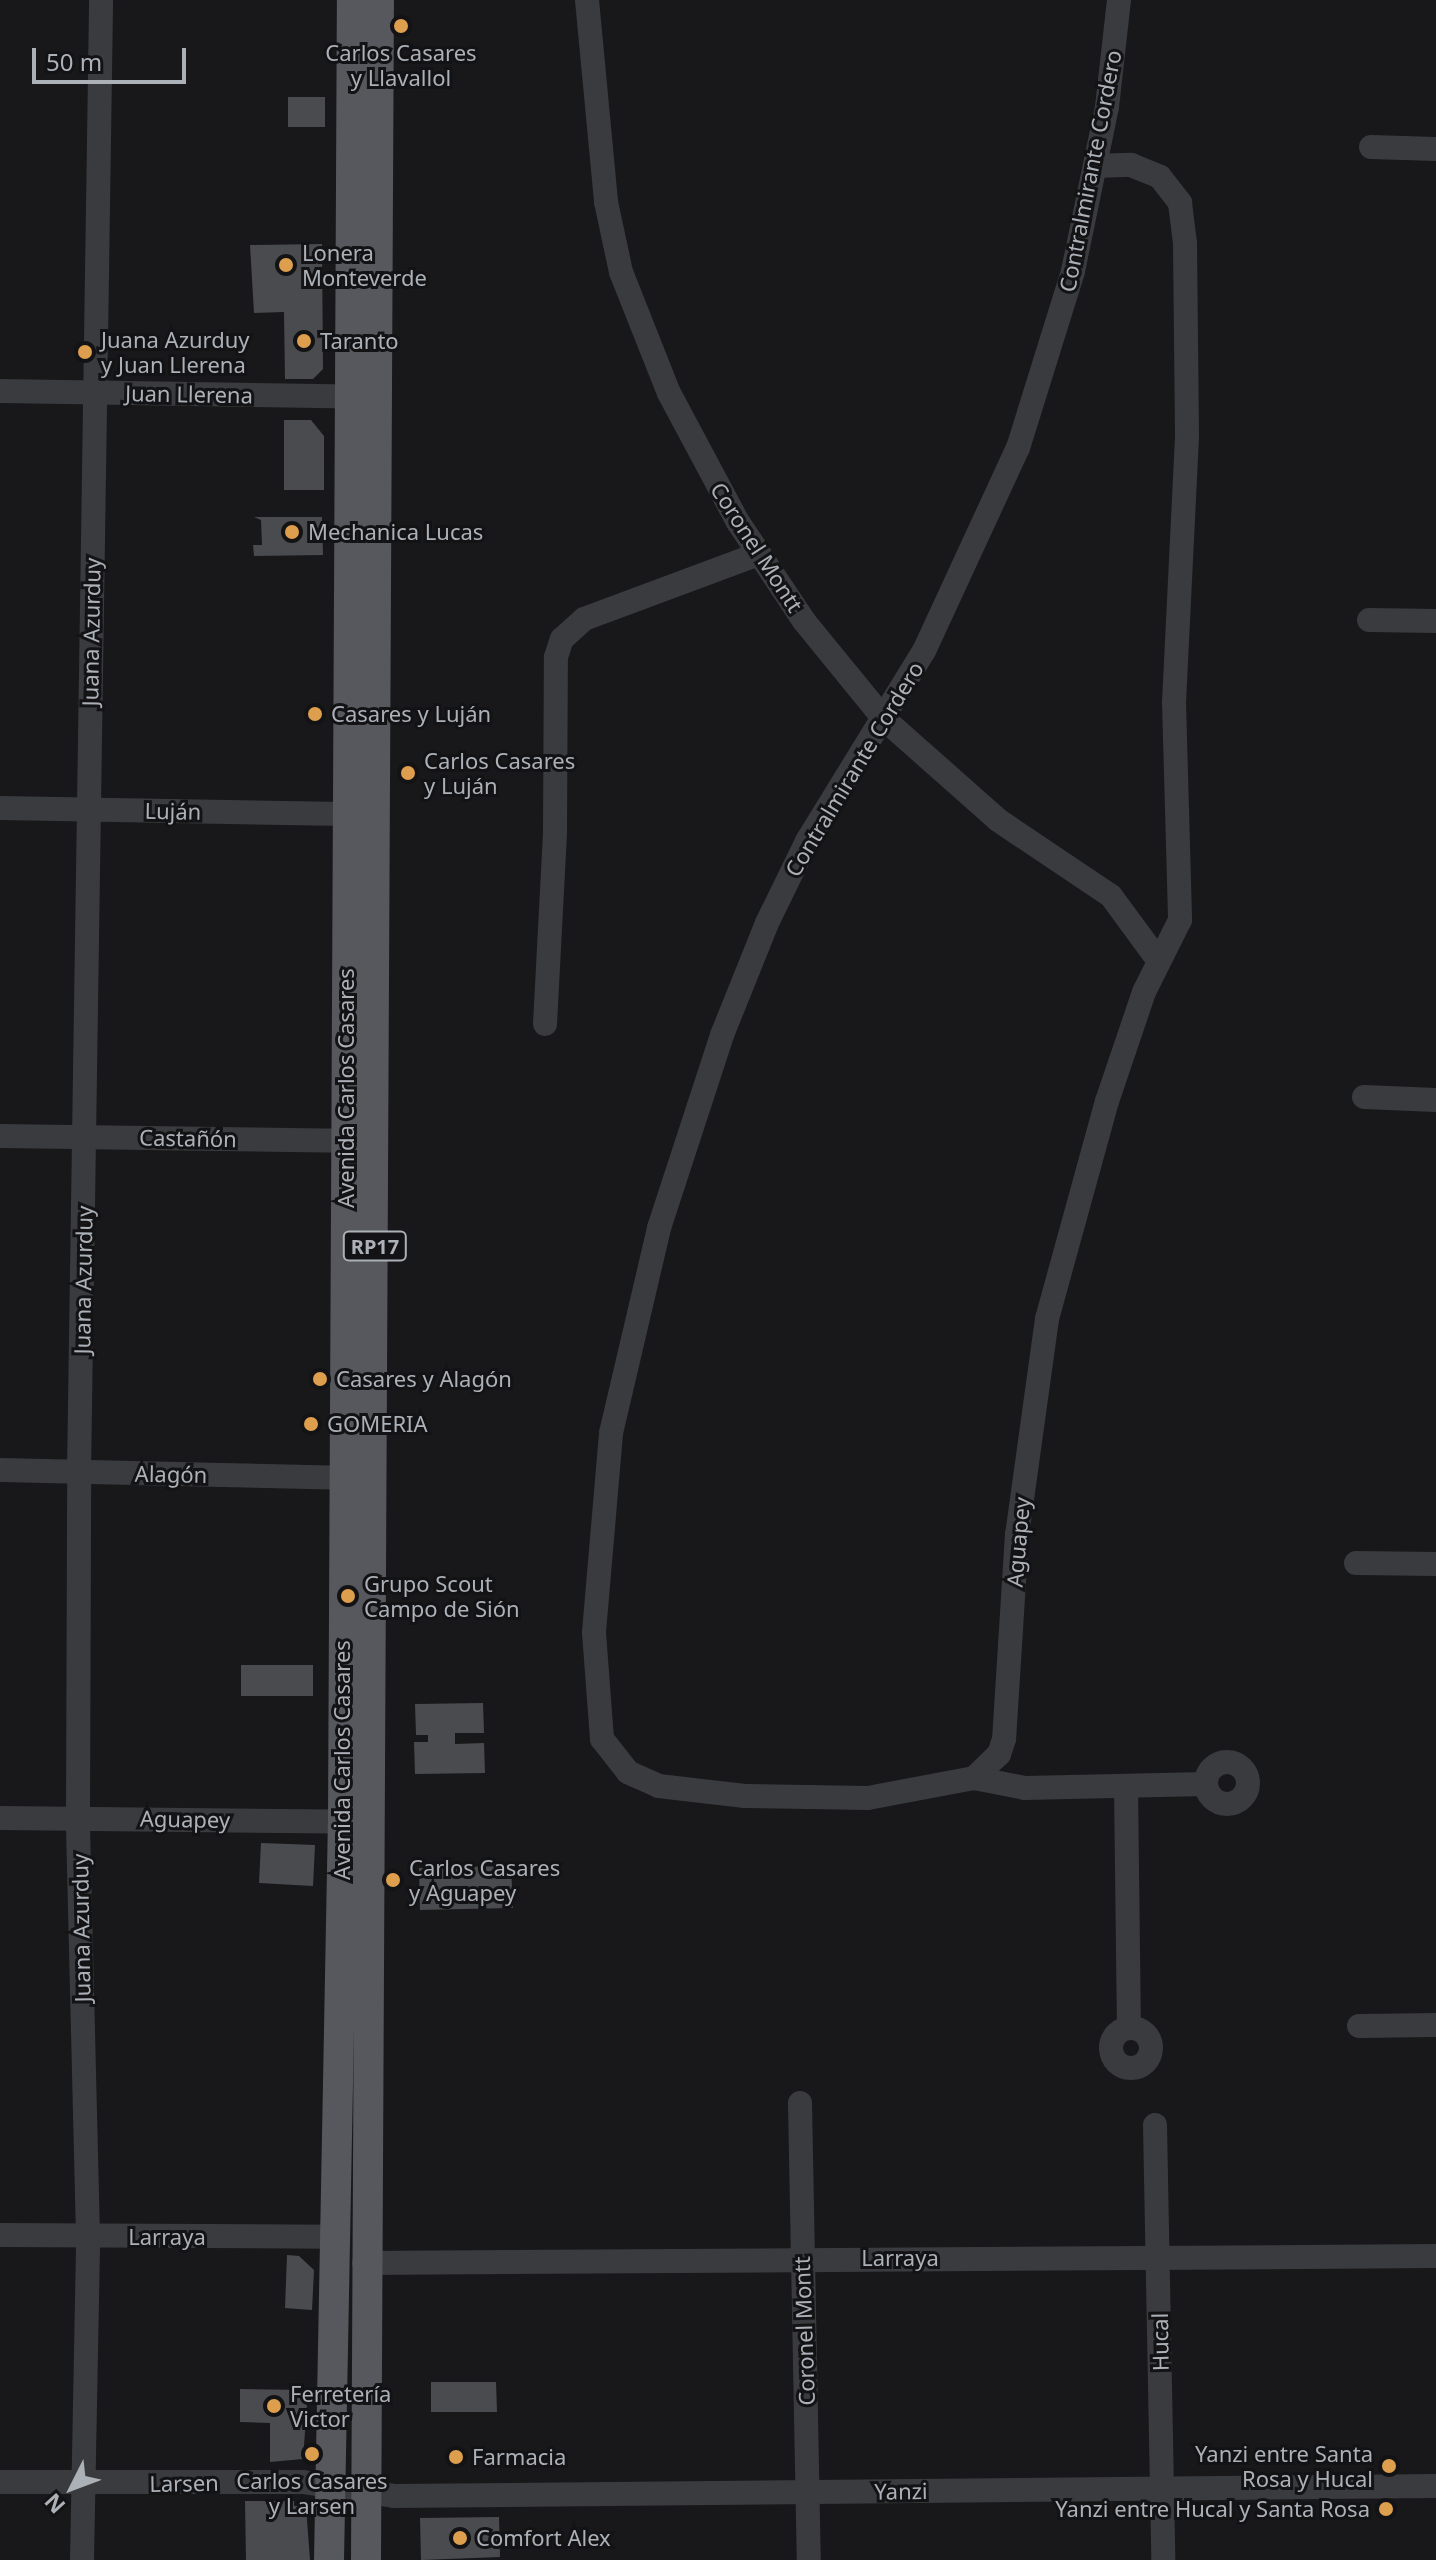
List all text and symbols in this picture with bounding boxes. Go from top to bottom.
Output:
marker: Carlos Casares y Llavallol [392,17,410,35]
scale bar [36,32,190,82]
place label: Carlos Casares y Llavallol [325,39,477,90]
text: 50 m [46,45,102,78]
street label: Contralmirante Cordero [1054,48,1126,294]
place label: Lonera Monteverde [302,239,427,290]
marker: Lonera Monteverde [277,256,295,274]
place label: Juana Azurduy y Juan Llerena [101,326,250,378]
place label: Taranto [320,328,399,354]
marker: Taranto [295,332,313,350]
marker: Juana Azurduy y Juan Llerena [76,343,94,361]
street label: Juan Llerena [125,380,253,408]
street label: Coronel Montt [705,477,809,617]
place label: Mechanica Lucas [308,519,483,545]
marker: Mechanica Lucas [283,523,301,541]
street label: Juana Azurduy [77,557,105,707]
street label: Contralmirante Cordero [779,657,929,881]
place label: Casares y Luján [331,701,491,727]
marker: Casares y Luján [306,705,324,723]
place label: Carlos Casares y Luján [424,747,575,798]
marker: Carlos Casares y Luján [399,764,417,782]
street label: Luján [144,797,202,825]
street label: Avenida Carlos Casares [333,968,359,1208]
street label: Castañón [139,1124,237,1152]
street label: Juana Azurduy [69,1205,97,1355]
road number: RP17 [341,1230,409,1262]
place label: Casares y Alagón [336,1366,512,1392]
marker: Casares y Alagón [311,1370,329,1388]
place label: GOMERIA [327,1411,428,1437]
marker: GOMERIA [302,1415,320,1433]
street label: Alagón [135,1460,207,1488]
street label: Aguapey [1001,1496,1035,1588]
place label: Grupo Scout Campo de Sión [364,1570,520,1622]
marker: Grupo Scout Campo de Sión [339,1587,357,1605]
street label: Avenida Carlos Casares [329,1640,355,1880]
street label: Aguapey [140,1805,230,1833]
street label: Juana Azurduy [67,1853,95,2003]
place label: Carlos Casares y Aguapey [409,1854,560,1906]
marker: Carlos Casares y Aguapey [384,1871,402,1889]
street label: Larraya [128,2224,206,2250]
street label: Larraya [861,2245,939,2271]
street label: Coronel Montt [788,2256,820,2406]
street label: Hucal [1146,2313,1174,2371]
place label: Ferretería Victor [290,2380,391,2432]
marker: Ferretería Victor [265,2397,283,2415]
place label: Yanzi entre Santa Rosa y Hucal [1195,2440,1373,2492]
place label: Farmacia [472,2444,566,2470]
marker: Carlos Casares y Larsen [303,2445,321,2463]
north arrow [32,2448,112,2528]
marker: Farmacia [447,2448,465,2466]
marker: Yanzi entre Santa Rosa y Hucal [1380,2457,1398,2475]
place label: Carlos Casares y Larsen [236,2467,388,2518]
street label: Larsen [149,2469,219,2497]
street label: Yanzi [874,2477,928,2505]
text: N [37,2487,71,2521]
place label: Yanzi entre Hucal y Santa Rosa [1055,2496,1370,2522]
marker: Yanzi entre Hucal y Santa Rosa [1377,2500,1395,2518]
place label: Comfort Alex [476,2525,611,2551]
marker: Comfort Alex [451,2529,469,2547]

